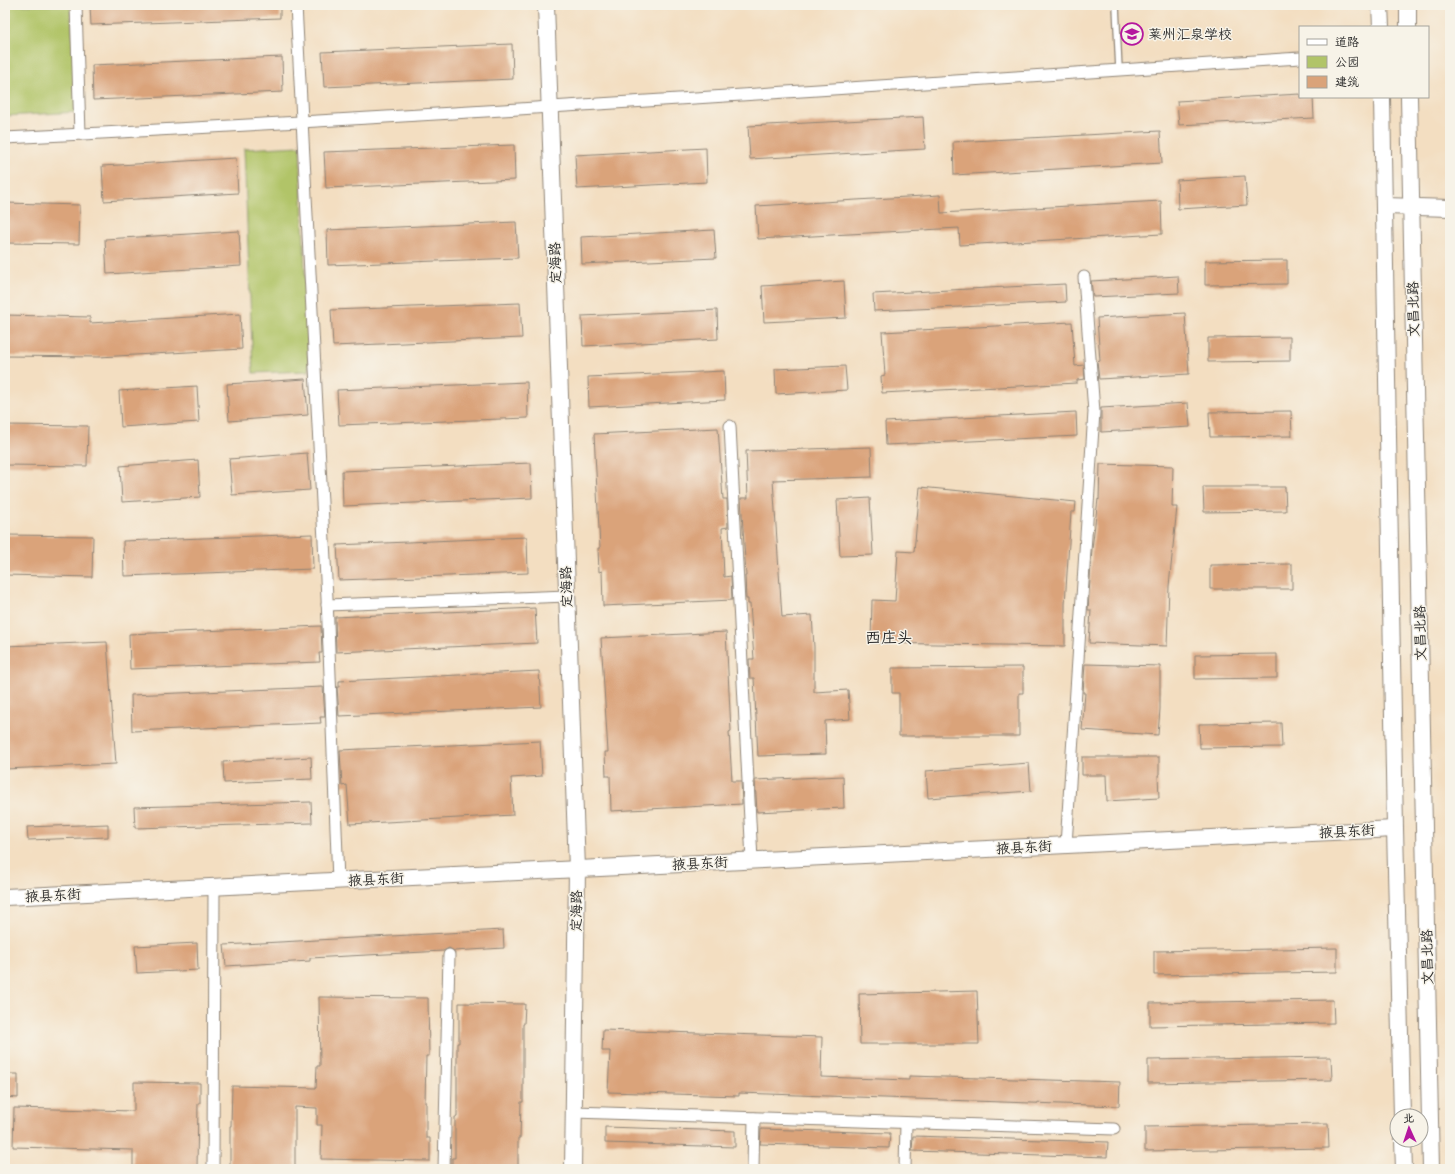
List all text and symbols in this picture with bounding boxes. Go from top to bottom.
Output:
school or university icon: 莱州汇泉学校 [1119,21,1145,47]
place label: 莱州汇泉学校 [1148,24,1232,43]
legend [1299,26,1429,98]
text: 道路 [1335,33,1359,49]
text: 公园 [1335,53,1359,69]
text: 建筑 [1335,73,1359,89]
street label: 定海路 [544,242,565,284]
street label: 文昌北路 [1403,281,1422,337]
street label: 定海路 [555,566,576,608]
street label: 文昌北路 [1410,605,1429,661]
district label: 西庄头 [865,626,913,647]
street label: 掖县东街 [1319,820,1375,841]
street label: 掖县东街 [996,836,1052,857]
street label: 掖县东街 [672,852,728,873]
street label: 掖县东街 [348,868,404,889]
street label: 掖县东街 [25,884,81,905]
street label: 定海路 [566,890,585,932]
street label: 文昌北路 [1417,929,1436,985]
north arrow [1389,1108,1429,1148]
text: 北 [1403,1110,1414,1125]

